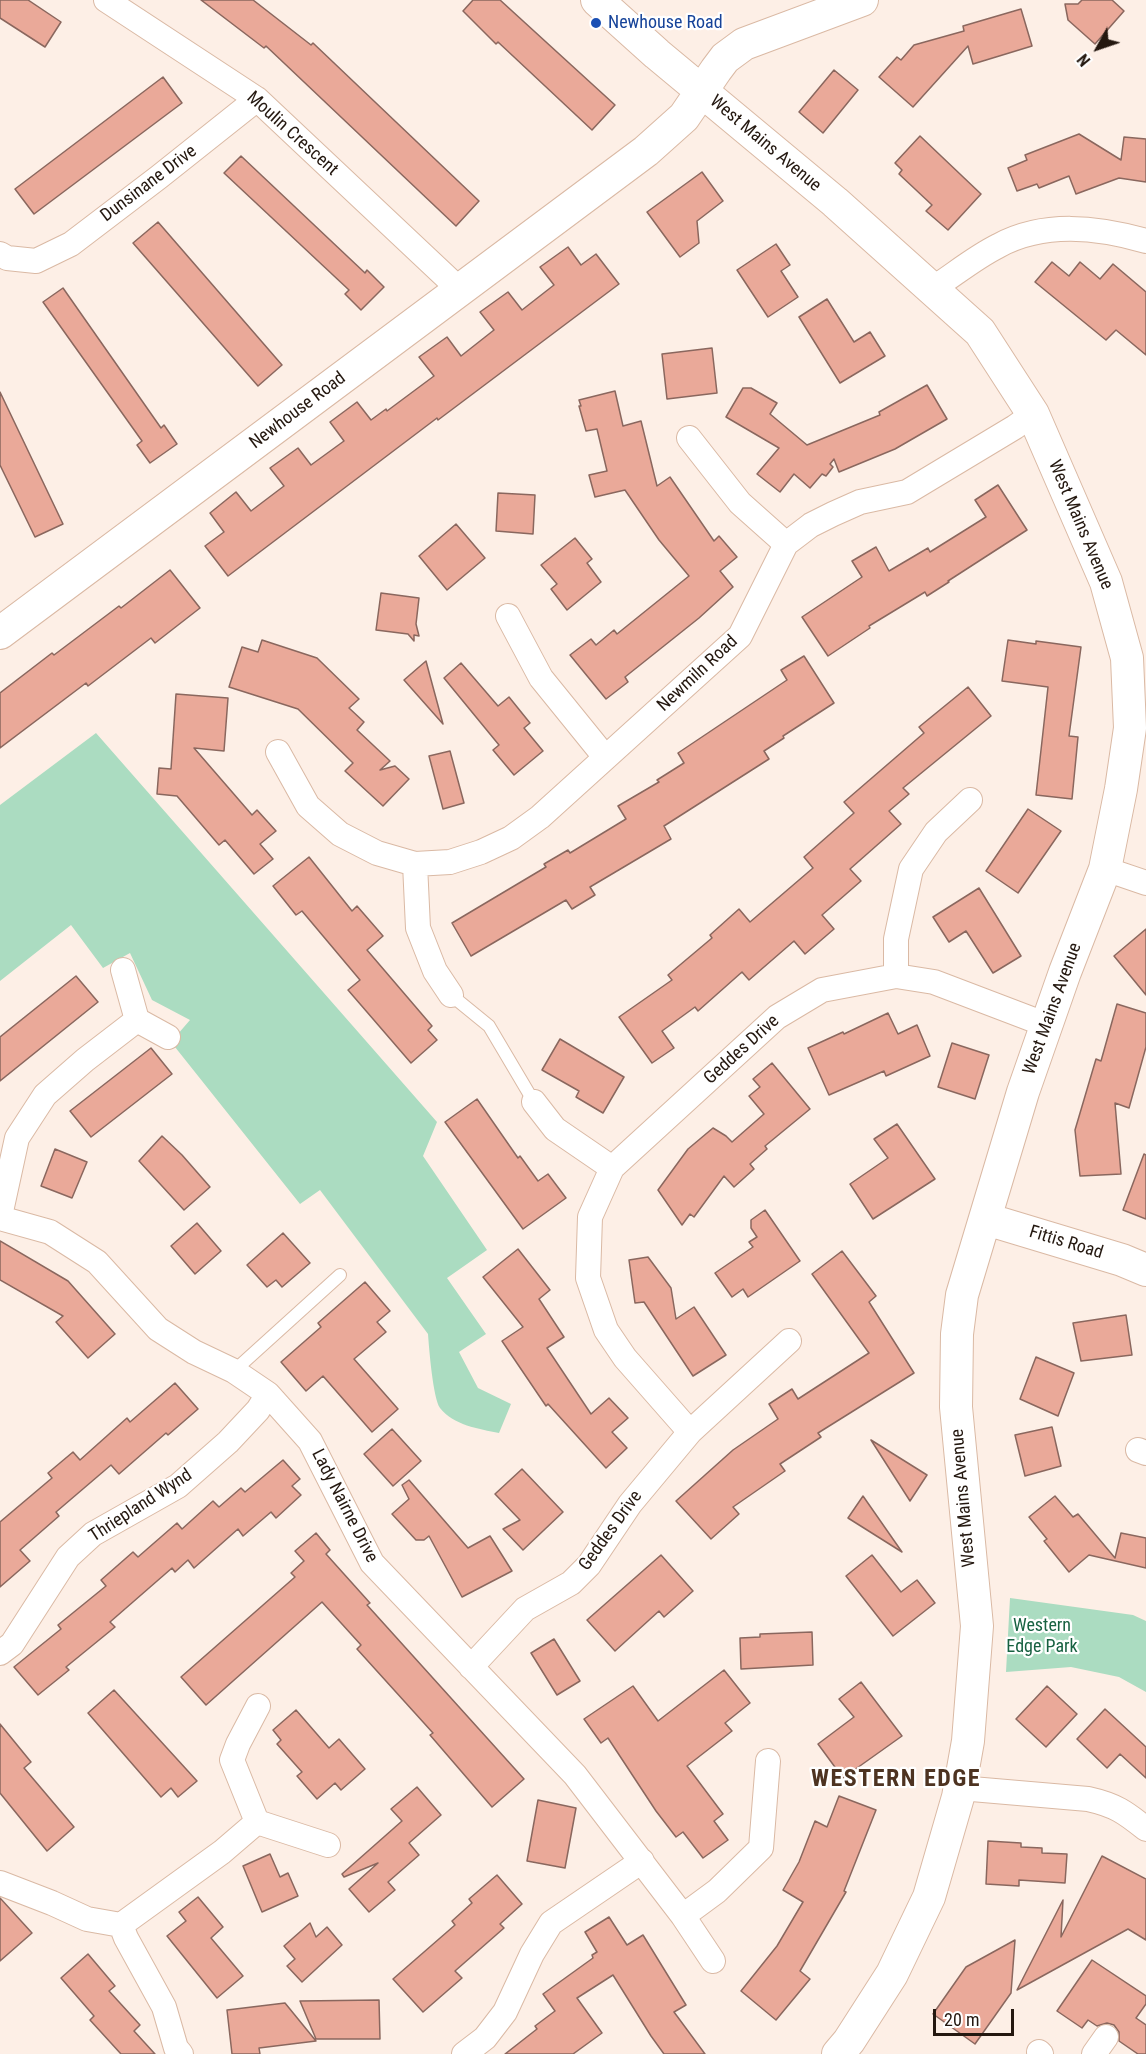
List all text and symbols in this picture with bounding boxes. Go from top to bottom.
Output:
place label: Newhouse Road [608,12,723,34]
marker: Newhouse Road [589,16,603,30]
north arrow [1068,18,1128,78]
text: N [1073,50,1094,70]
street label: Moulin Crescent [242,87,342,181]
street label: West Mains Avenue [705,91,825,197]
street label: Dunsinane Drive [97,141,201,227]
street label: Newhouse Road [246,368,350,454]
street label: West Mains Avenue [1043,457,1117,593]
street label: Newmiln Road [653,631,743,717]
street label: West Mains Avenue [1019,940,1087,1078]
street label: Geddes Drive [700,1011,784,1089]
street label: Fittis Road [1026,1222,1106,1264]
street label: West Mains Avenue [947,1428,981,1568]
street label: Lady Nairne Drive [306,1446,382,1566]
street label: Thriepland Wynd [85,1465,197,1547]
street label: Geddes Drive [575,1487,647,1575]
park label: Western Edge Park [1006,1615,1078,1658]
district label: WESTERN EDGE [811,1766,981,1794]
scale bar [936,1997,1017,2035]
text: 20 m [944,2009,979,2030]

